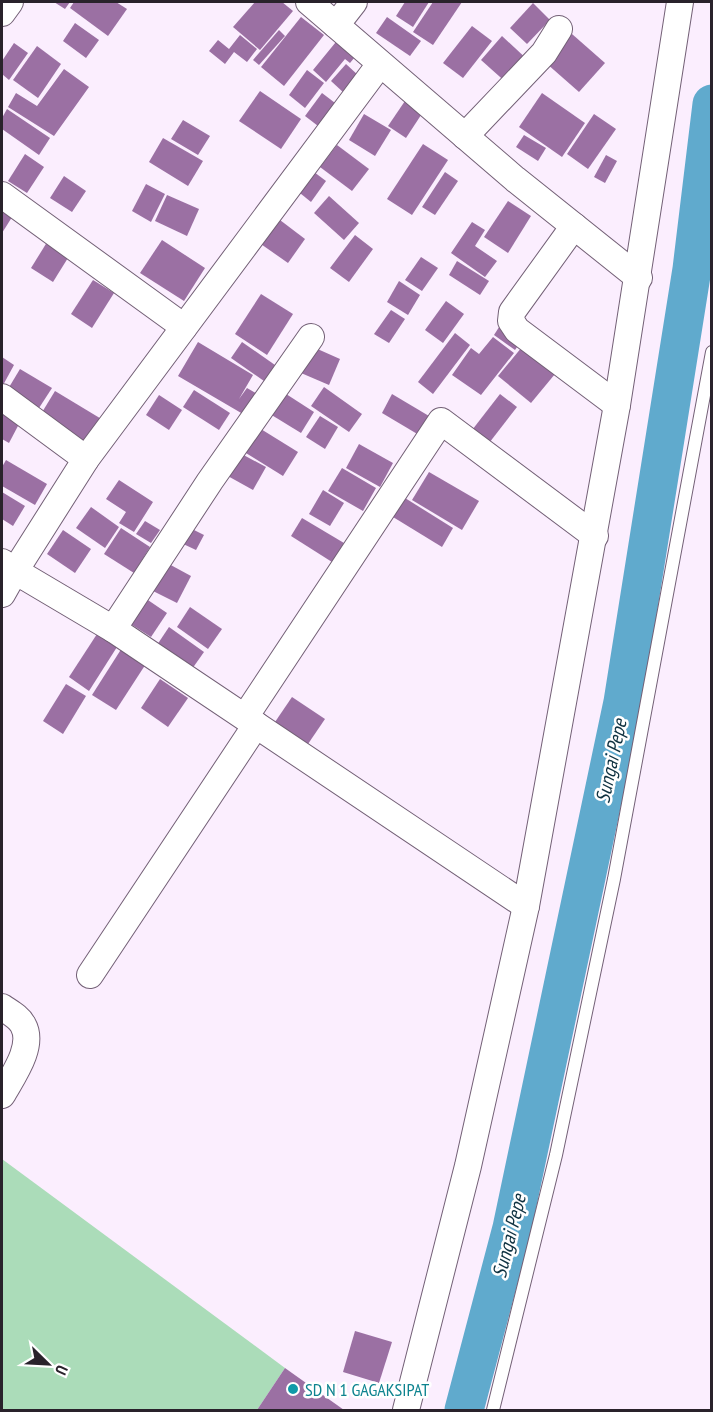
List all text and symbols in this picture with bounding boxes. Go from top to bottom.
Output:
water label: Sungai Pepe [589,715,633,805]
water label: Sungai Pepe [486,1190,532,1280]
north arrow [18,1334,78,1394]
text: U [51,1362,73,1378]
place label: SD N 1 GAGAKSIPAT [305,1378,429,1401]
marker: SD N 1 GAGAKSIPAT [286,1382,300,1396]

